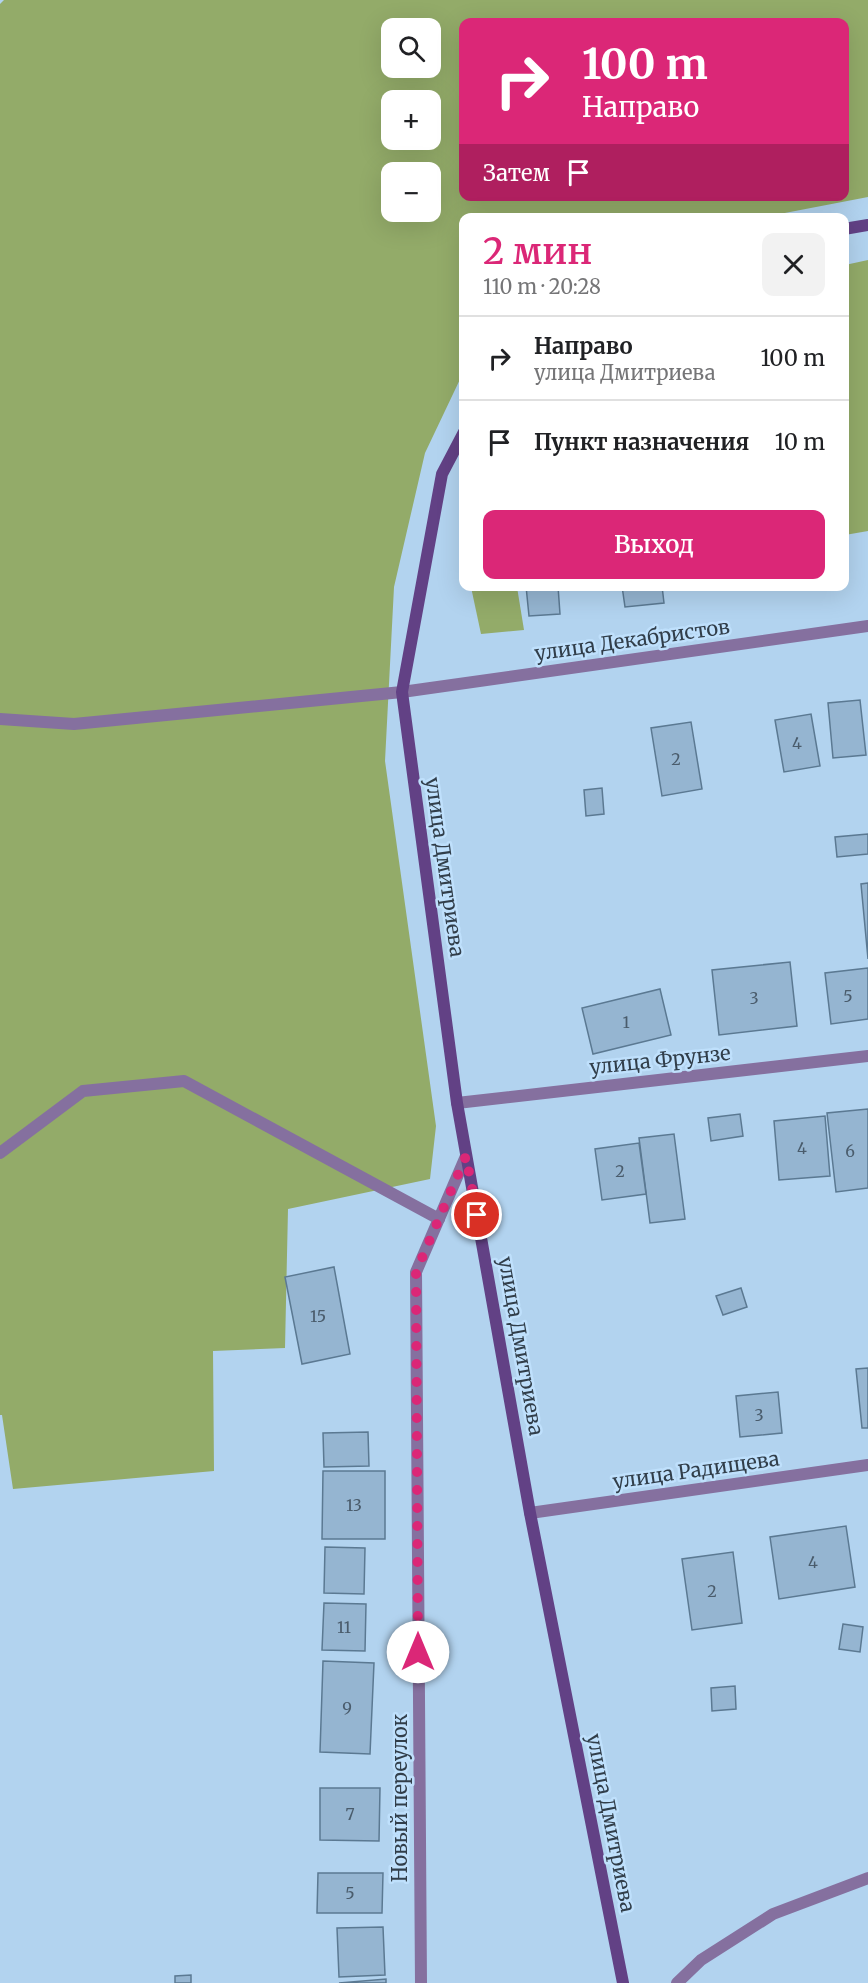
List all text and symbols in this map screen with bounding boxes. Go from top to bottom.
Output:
map controls [381,18,441,222]
button: search [381,18,441,78]
text: 100 m [582,38,708,90]
icon: right [483,42,561,120]
button: + [381,90,441,150]
text: Направо [582,90,699,124]
icon: arrive [562,156,595,189]
text: Затем [483,159,550,187]
button: − [381,162,441,222]
text: 2 мин [483,229,592,274]
button: close [762,233,825,296]
text: 110 m · 20:28 [483,274,601,299]
text: Направо [534,332,633,360]
icon: right [483,342,516,375]
text: 100 m [760,344,825,372]
text: улица Дмитриева [534,360,715,385]
icon: arrive [483,426,516,459]
text: Пункт назначения [534,428,749,456]
text: 10 m [775,428,825,456]
button: Выход [483,510,825,579]
street label: улица Декабристов [533,613,731,666]
house number: 4 [792,733,802,753]
house number: 2 [671,749,681,769]
street label: улица Дмитриева [420,775,471,959]
house number: 5 [843,986,853,1006]
house number: 3 [749,988,759,1008]
house number: 1 [622,1012,630,1032]
street label: улица Фрунзе [588,1040,732,1079]
house number: 4 [797,1138,807,1158]
house number: 6 [845,1141,855,1161]
house number: 2 [615,1161,625,1181]
pin [451,1189,502,1240]
icon: arrive [460,1198,493,1231]
street label: улица Дмитриева [493,1254,550,1438]
house number: 15 [310,1306,326,1326]
house number: 3 [754,1405,764,1425]
street label: улица Радищева [611,1445,781,1494]
house number: 13 [346,1495,362,1515]
house number: 4 [808,1552,818,1572]
house number: 2 [707,1581,717,1601]
house number: 11 [337,1617,351,1637]
position arrow [386,1620,450,1684]
house number: 9 [342,1698,352,1718]
street label: Новый переулок [387,1713,412,1882]
street label: улица Дмитриева [582,1731,641,1915]
house number: 7 [345,1804,355,1824]
house number: 5 [345,1883,355,1903]

